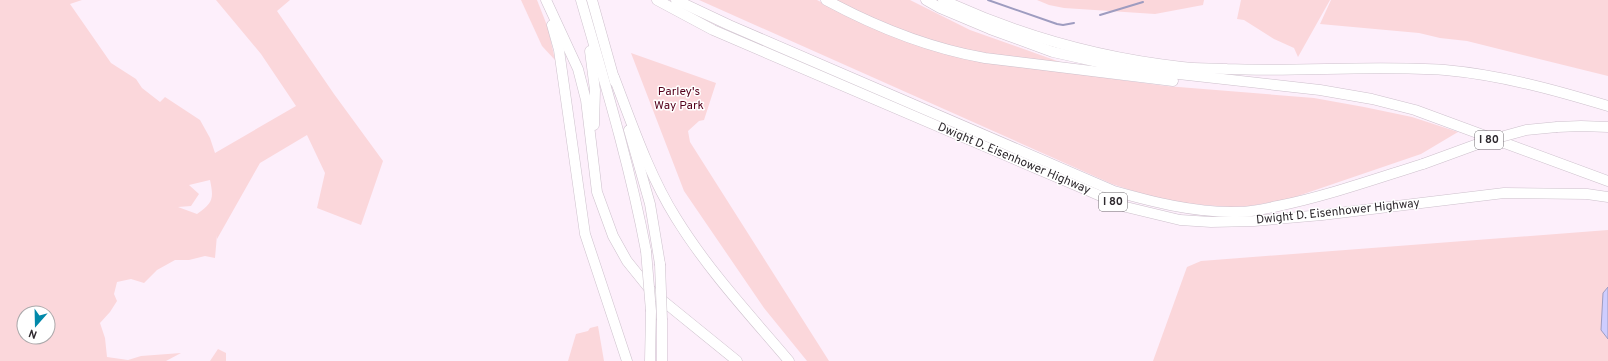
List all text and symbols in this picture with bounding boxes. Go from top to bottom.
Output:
park label: Parley's Way Park [654,84,704,114]
street label: Dwight D. Eisenhower Highway [935,119,1093,199]
road number: I 80 [1475,131,1503,149]
road number: I 80 [1099,193,1127,211]
street label: Dwight D. Eisenhower Highway [1255,195,1421,229]
north arrow [16,305,56,345]
text: N [27,326,39,341]

